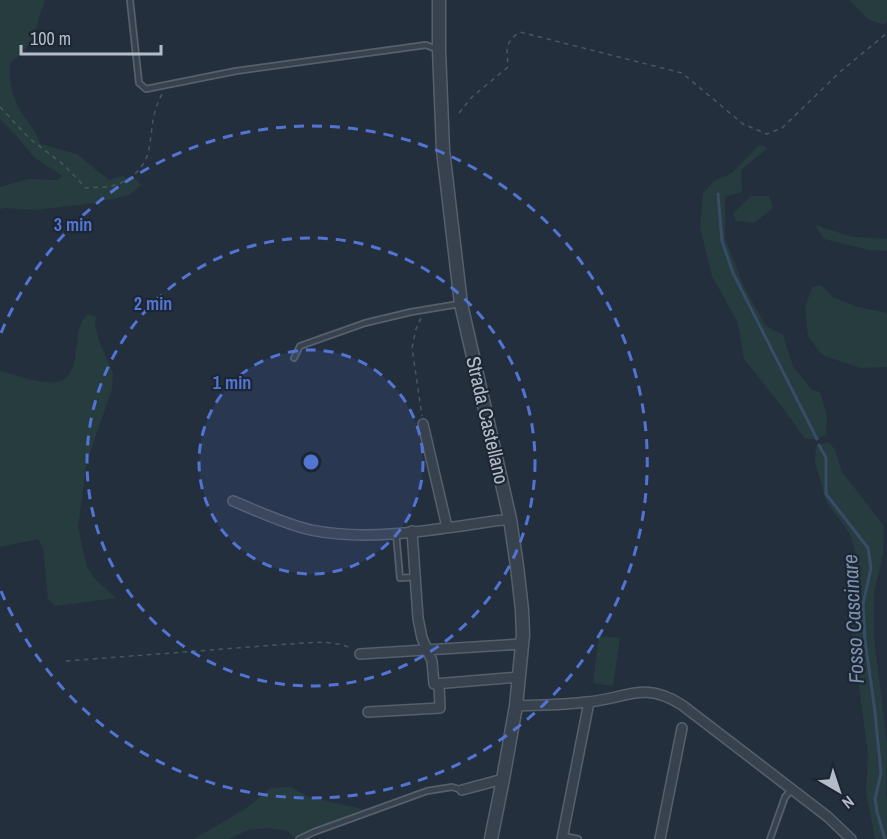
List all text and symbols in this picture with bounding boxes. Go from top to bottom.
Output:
scale bar [21,18,160,56]
text: 100 m [30,26,71,51]
text: 3 min [54,212,92,237]
text: 2 min [134,291,172,316]
street label: Strada Castellano [460,353,516,487]
text: 1 min [213,370,251,395]
centre of rings [301,452,321,472]
water label: Fosso Cascinare [835,554,871,684]
north arrow [809,761,869,821]
text: N [838,791,859,814]

